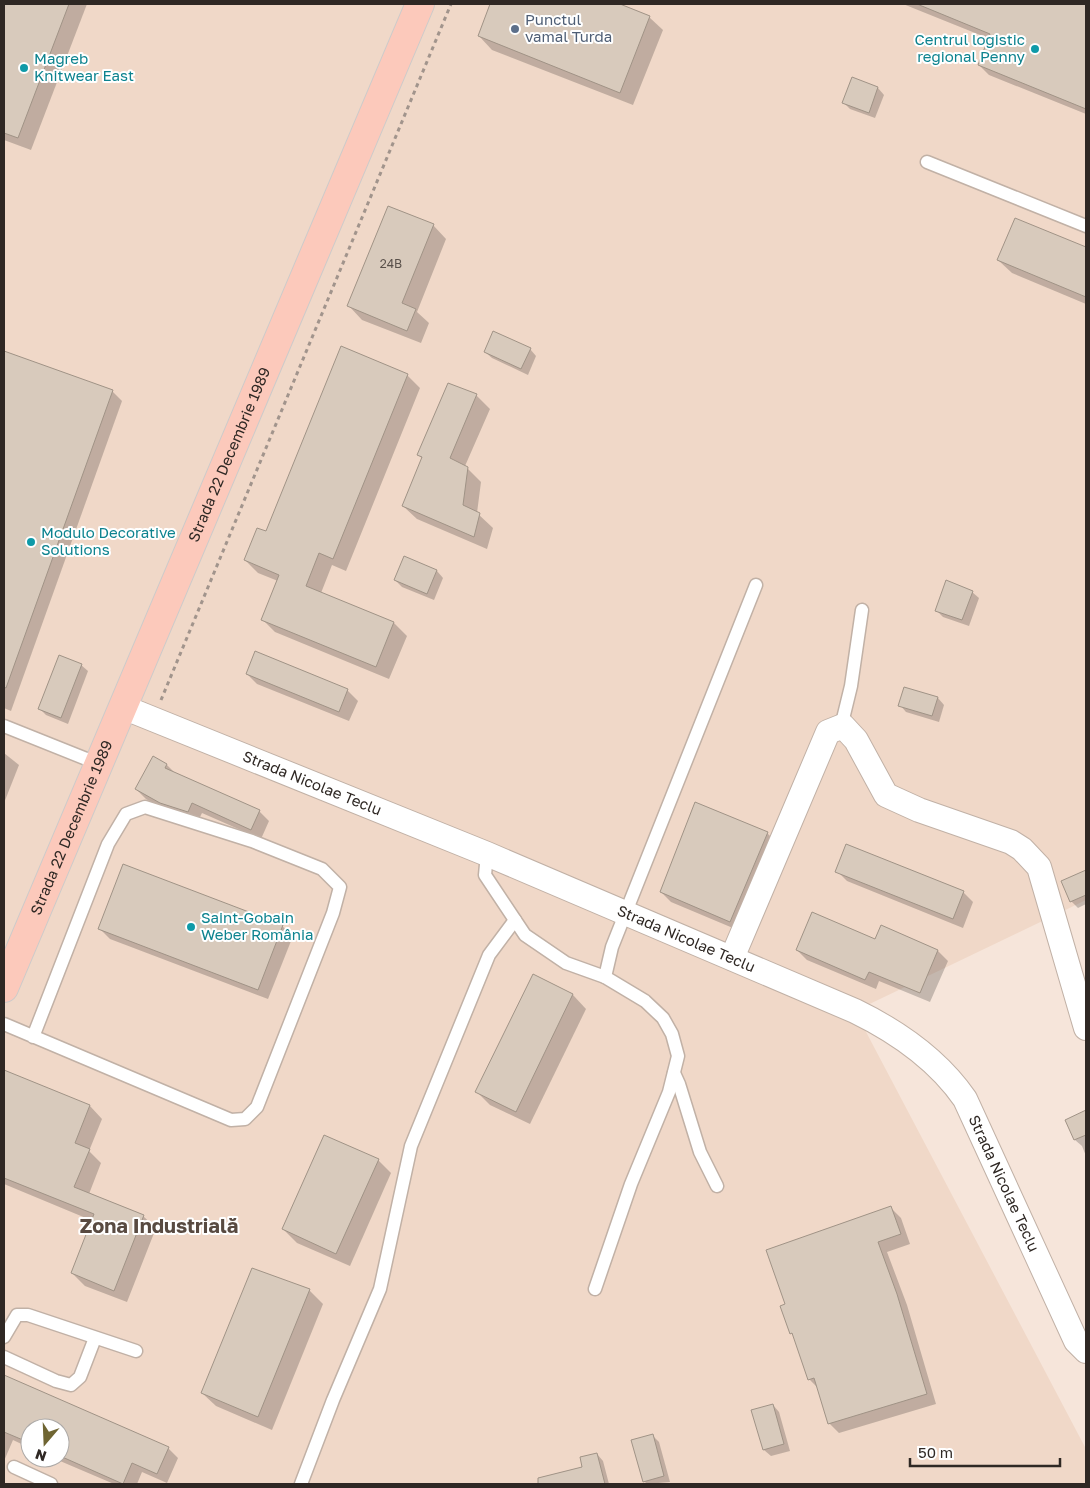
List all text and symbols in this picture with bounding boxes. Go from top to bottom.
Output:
place label: Punctul vamal Turda [525,10,612,45]
marker: Punctul vamal Turda [509,23,521,35]
place label: Centrul logistic regional Penny [915,30,1026,65]
marker: Centrul logistic regional Penny [1029,43,1041,55]
place label: Magreb Knitwear East [34,49,134,84]
marker: Magreb Knitwear East [18,62,30,74]
house number: 24B [380,256,402,271]
street label: Strada 22 Decembrie 1989 [184,364,273,544]
place label: Modulo Decorative Solutions [41,523,176,558]
marker: Modulo Decorative Solutions [25,536,37,548]
street label: Strada 22 Decembrie 1989 [26,737,116,917]
street label: Strada Nicolae Teclu [240,746,385,819]
street label: Strada Nicolae Teclu [615,901,758,975]
place label: Saint-Gobain Weber România [201,908,314,943]
marker: Saint-Gobain Weber România [185,921,197,933]
street label: Strada Nicolae Teclu [966,1112,1044,1254]
district label: Zona Industrială [80,1213,238,1237]
north arrow [20,1418,70,1468]
scale bar [910,1436,1060,1468]
text: 50 m [918,1443,953,1461]
text: N [33,1446,48,1466]

